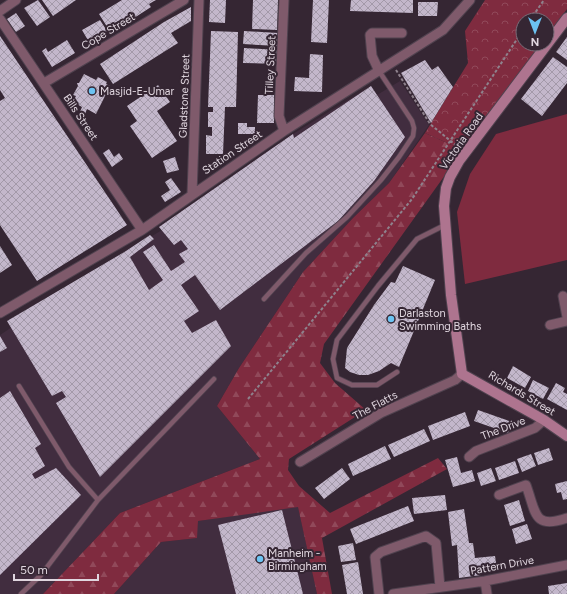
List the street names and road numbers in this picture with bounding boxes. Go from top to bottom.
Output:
street label: Cope Street [79,10,137,53]
street label: Tilley Street [262,35,279,95]
street label: Gladstone Street [177,54,192,138]
street label: Bills Street [60,92,101,143]
street label: Victoria Road [437,110,486,172]
street label: Station Street [200,128,265,177]
street label: Richards Street [486,368,558,419]
street label: The Flatts [351,388,400,423]
street label: The Drive [479,414,527,443]
street label: Pattern Drive [469,554,535,577]

